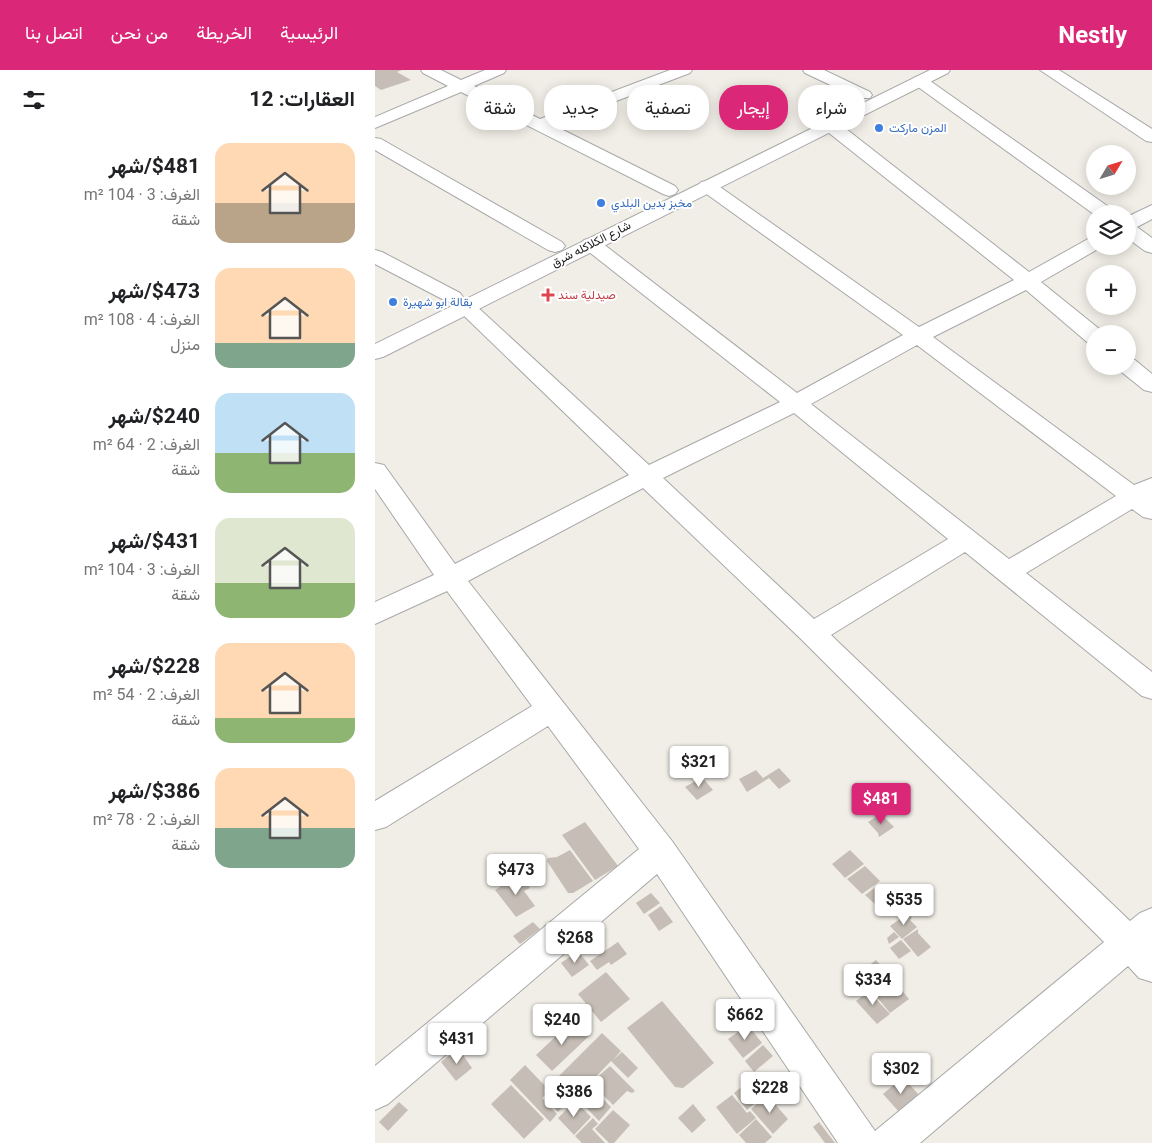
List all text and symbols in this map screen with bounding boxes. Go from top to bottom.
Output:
text: Nestly [1058,21,1127,49]
text: اتصل بنا [25,22,83,43]
text: من نحن [111,22,168,43]
text: الخريطة [196,22,252,43]
text: الرئيسية [280,22,338,43]
chip: شقة [466,85,534,130]
chip: جديد [544,85,617,130]
chip: تصفية [627,85,709,130]
chip: إيجار [719,85,788,130]
chip: شراء [798,85,865,130]
icon: filters [20,86,48,114]
text: العقارات: 12 [249,87,355,111]
place label: المزن ماركت [889,121,947,136]
marker: المزن ماركت [873,122,885,134]
north arrow [1086,145,1136,195]
map controls [1086,145,1136,375]
text: $481/شهر [108,154,200,178]
icon: home [255,163,315,223]
text: الغرف: 3 · 104 m² [84,185,200,204]
place label: مخبز بدين البلدي [611,196,692,213]
marker: مخبز بدين البلدي [595,197,607,209]
button: layers [1086,205,1136,255]
text: شقة [171,210,200,229]
street label: شارع الكلاكله شرق [549,218,634,272]
button: + [1086,265,1136,315]
text: $473/شهر [108,279,200,303]
icon: home [255,288,315,348]
place label: صيدلية سند [558,288,616,302]
marker: صيدلية سند [542,289,554,301]
place label: بقالة ابو شهيرة [403,295,472,310]
marker: بقالة ابو شهيرة [387,296,399,308]
text: الغرف: 4 · 108 m² [84,310,200,329]
button: − [1086,325,1136,375]
text: منزل [170,335,200,354]
text: $240/شهر [108,404,200,428]
icon: home [255,413,315,473]
text: الغرف: 2 · 64 m² [93,435,200,454]
text: شقة [171,460,200,479]
text: $431/شهر [108,529,200,553]
icon: home [255,538,315,598]
text: الغرف: 3 · 104 m² [84,560,200,579]
text: شقة [171,585,200,604]
text: $228/شهر [108,654,200,678]
icon: home [255,663,315,723]
text: الغرف: 2 · 54 m² [93,685,200,704]
text: شقة [171,710,200,729]
pin: $321 [669,746,729,788]
text: $321 [681,752,717,771]
text: $386/شهر [108,779,200,803]
pin: $481 [851,782,911,825]
icon: home [255,788,315,848]
text: $481 [863,789,899,808]
text: الغرف: 2 · 78 m² [93,810,200,829]
text: شقة [171,835,200,854]
pin: $473 [486,854,546,896]
text: $473 [498,860,534,879]
pin: $535 [874,884,934,926]
text: $535 [886,890,922,909]
pin: $268 [545,922,605,964]
text: $268 [557,928,593,947]
pin: $334 [843,964,903,1006]
text: $334 [855,970,891,989]
pin: $662 [715,998,775,1041]
pin: $240 [532,1004,592,1046]
text: $662 [727,1005,763,1024]
text: $240 [544,1010,580,1029]
pin: $431 [427,1022,487,1065]
text: $431 [439,1029,475,1048]
pin: $302 [871,1052,931,1095]
text: $302 [883,1059,919,1078]
pin: $228 [740,1072,800,1114]
pin: $386 [544,1076,604,1118]
text: $228 [752,1078,788,1097]
text: $386 [556,1082,592,1101]

